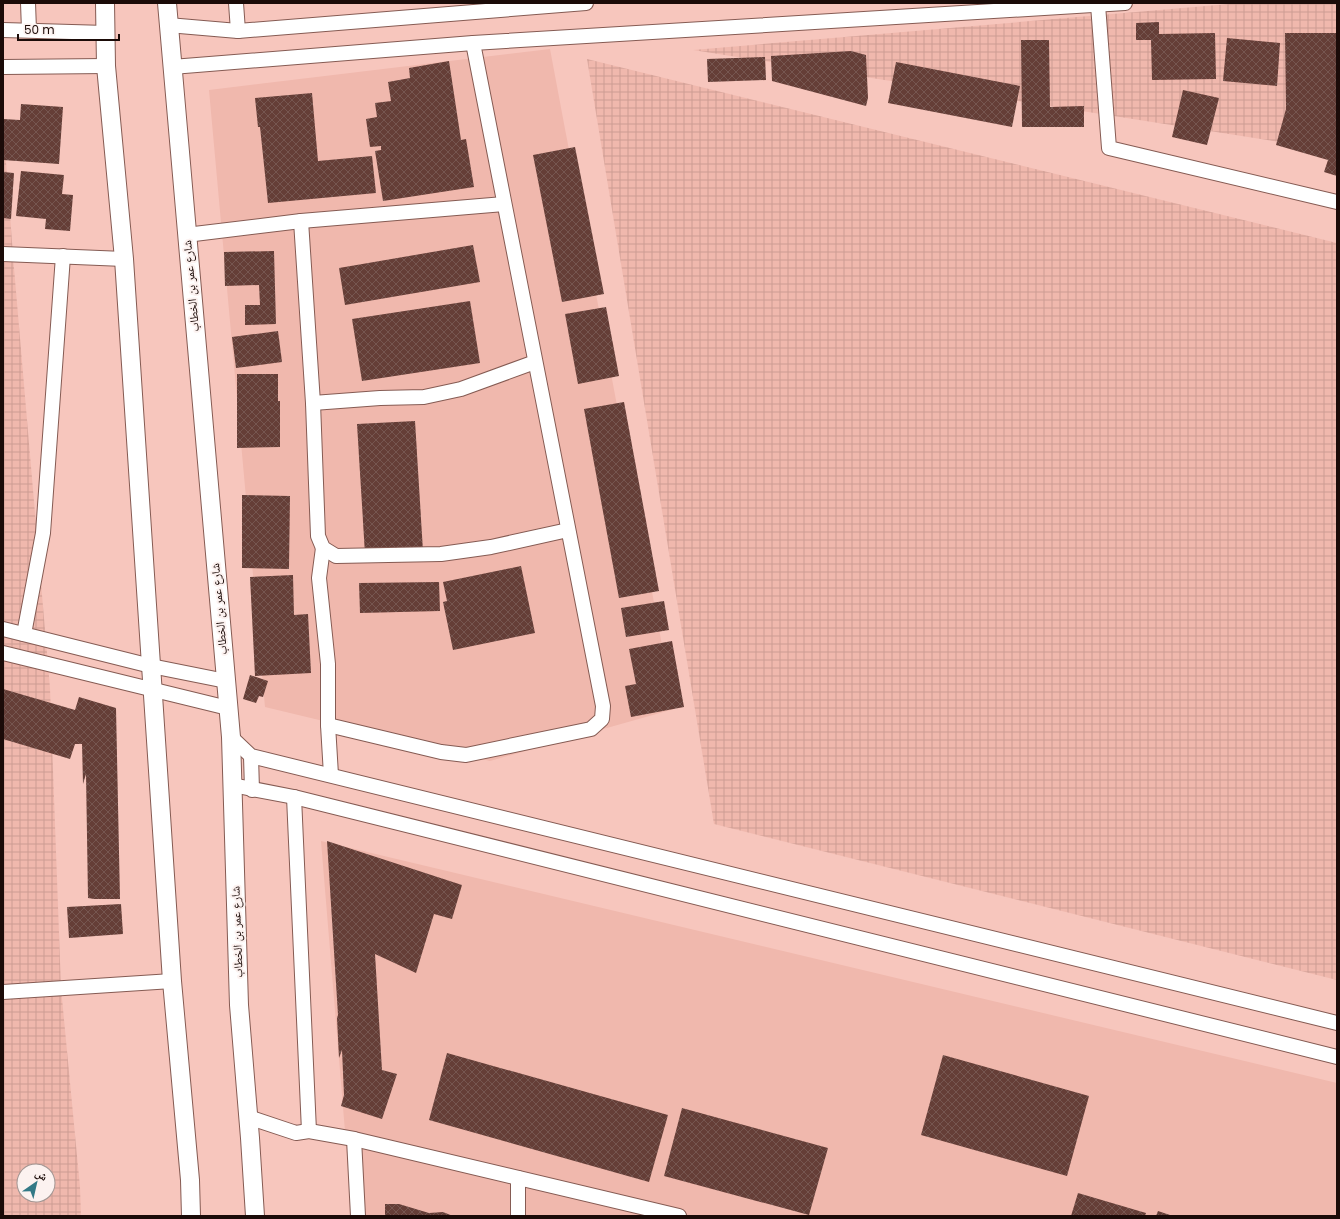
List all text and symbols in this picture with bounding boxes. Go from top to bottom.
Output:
scale bar [18,16,119,42]
text: 50 m [24,21,55,38]
street label: شارع عمر بن الخطاب [178,239,203,333]
street label: شارع عمر بن الخطاب [206,562,231,656]
street label: شارع عمر بن الخطاب [226,886,247,978]
north arrow [16,1163,56,1203]
text: ش [32,1165,51,1185]

